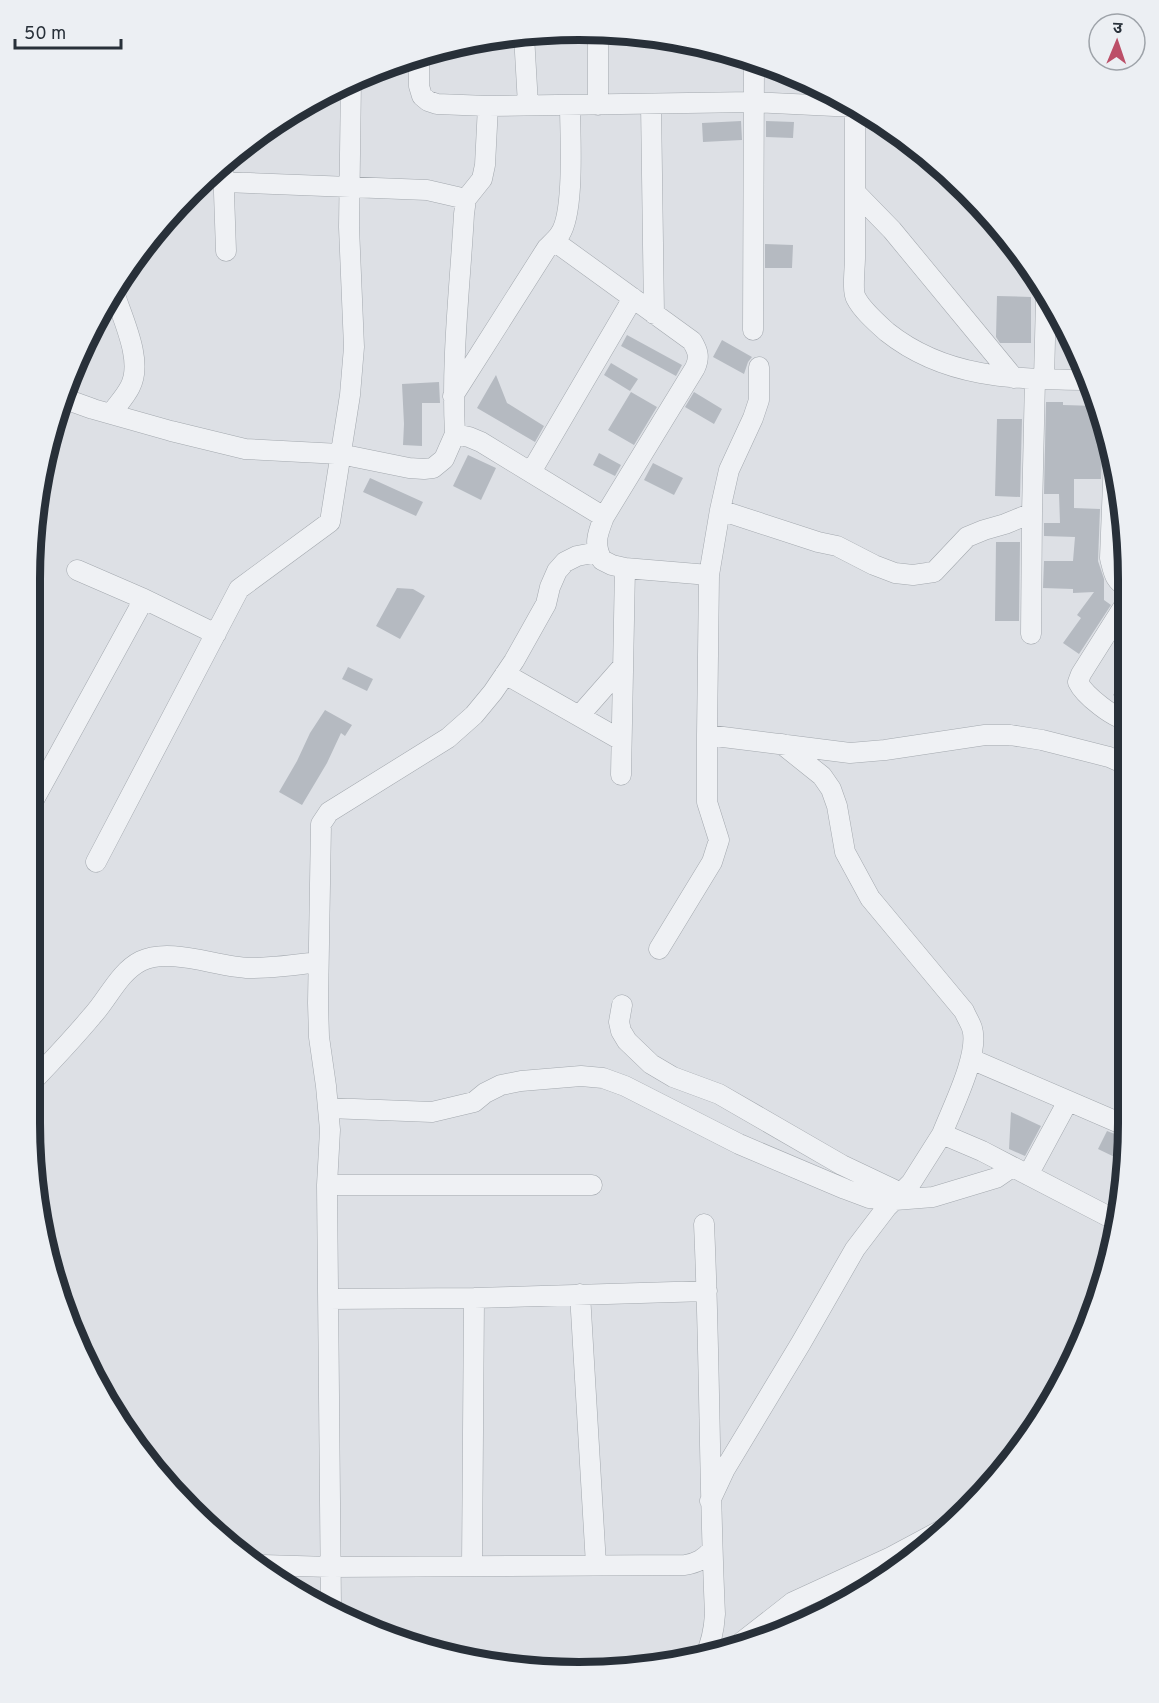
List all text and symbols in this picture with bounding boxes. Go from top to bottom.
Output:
scale bar [15,12,122,50]
north arrow [1087,12,1147,72]
text: उ [1112,19,1123,39]
text: 50 m [24,23,66,46]

